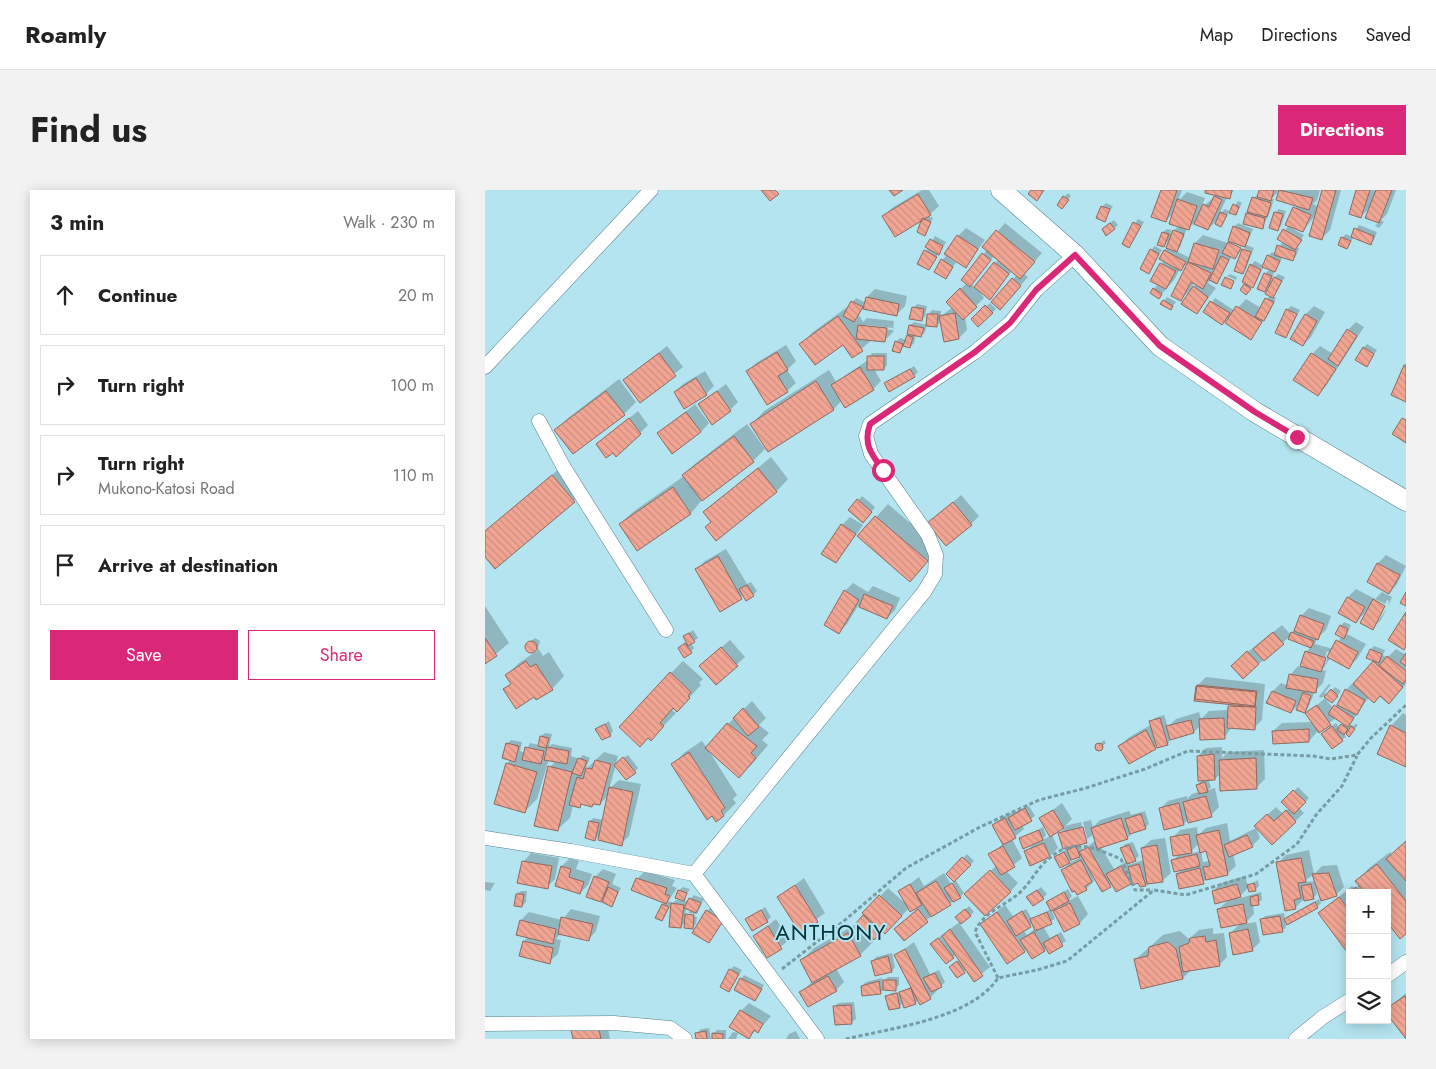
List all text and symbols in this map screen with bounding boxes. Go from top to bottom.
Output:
text: Roamly [25,17,106,52]
text: Map [1200,22,1233,48]
text: Directions [1261,22,1337,48]
text: Saved [1365,22,1411,48]
text: Find us [30,105,147,155]
button: Directions [1278,105,1406,155]
text: 3 min [50,208,104,238]
text: Walk · 230 m [343,211,435,234]
icon: ahead [51,281,79,309]
text: Continue [98,282,177,309]
text: 20 m [398,284,434,307]
icon: right [51,371,79,399]
text: Turn right [98,372,184,399]
text: 100 m [390,374,434,397]
route end [1286,426,1309,449]
text: Turn right [98,450,184,477]
route start [872,459,895,482]
icon: right [51,461,79,489]
text: 110 m [393,464,434,487]
text: Mukono-Katosi Road [98,477,235,500]
icon: arrive [51,551,79,579]
text: Arrive at destination [98,552,278,579]
button: Save [50,630,238,680]
button: Share [248,630,435,680]
map controls [1346,889,1391,1024]
button: + [1346,889,1391,934]
district label: ANTHONY [775,916,887,948]
button: − [1346,934,1391,979]
button: layers [1346,979,1391,1024]

